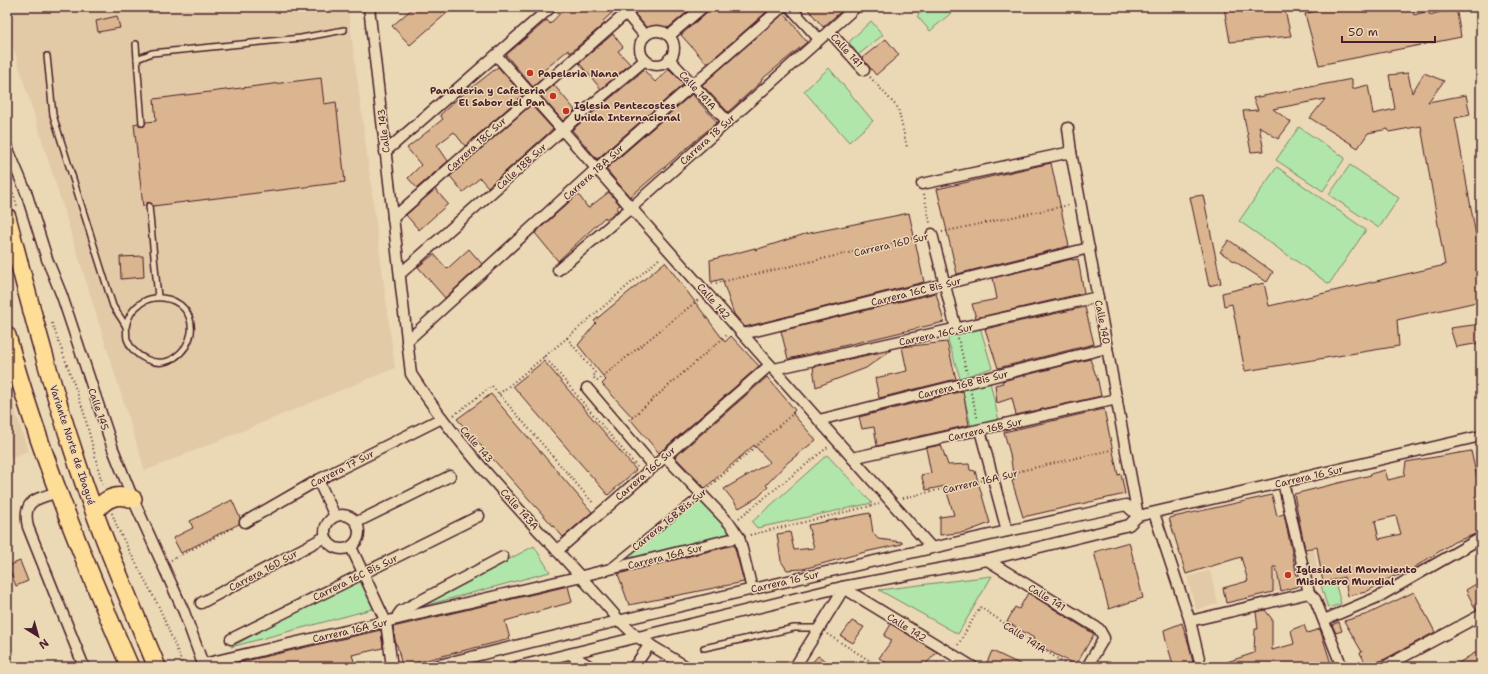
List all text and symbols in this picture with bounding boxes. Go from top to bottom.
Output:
scale bar [1342,18,1435,44]
text: 50 m [1348,24,1378,40]
street label: Calle 141 [828,31,865,70]
place label: Papeleria Nana [538,67,619,80]
marker: Papeleria Nana [525,68,535,78]
street label: Calle 141A [676,68,719,113]
place label: Panaderia y Cafeteria El Sabor del Pan [430,84,545,109]
marker: Panaderia y Cafeteria El Sabor del Pan [548,91,558,101]
place label: Iglesia Pentecostes Unida Internacional [574,99,681,124]
marker: Iglesia Pentecostes Unida Internacional [561,106,571,116]
street label: Calle 143 [374,108,393,154]
street label: Carrera 18 Sur [677,111,738,168]
street label: Carrera 18C Sur [444,114,509,175]
street label: Calle 18B Sur [493,140,549,192]
street label: Carrera 18A Sur [560,142,627,203]
street label: Carrera 16D Sur [853,230,930,259]
street label: Carrera 16C Bis Sur [870,274,963,309]
street label: Calle 142 [694,280,733,322]
street label: Calle 140 [1092,299,1113,345]
street label: Carrera 16C Sur [898,320,975,349]
street label: Carrera 16B Bis Sur [917,367,1010,402]
street label: Variante Norte de Ibagué [47,383,98,507]
street label: Calle 145 [85,386,112,432]
street label: Carrera 16B Sur [947,415,1024,444]
street label: Calle 143 [457,423,496,465]
street label: Carrera 16C Sur [612,443,678,503]
street label: Carrera 17 Sur [308,447,376,490]
street label: Carrera 16 Sur [1274,462,1345,491]
street label: Carrera 16A Sur [941,466,1019,496]
street label: Carrera 16B Bis Sur [629,485,710,554]
street label: Calle 143A [498,486,542,533]
street label: Carrera 16A Sur [626,541,704,572]
street label: Carrera 16D Sur [227,547,300,594]
street label: Carrera 16C Bis Sur [311,551,400,604]
place label: Iglesia del Movimiento Misionero Mundial [1296,563,1417,588]
street label: Carrera 16 Sur [750,567,821,596]
marker: Iglesia del Movimiento Misionero Mundial [1283,570,1293,580]
street label: Calle 141 [1026,581,1068,614]
street label: Calle 142 [885,610,929,645]
street label: Carrera 16A Sur [311,615,389,645]
north arrow [18,616,58,656]
street label: Calle 141A [1001,619,1049,656]
text: N [35,635,52,652]

